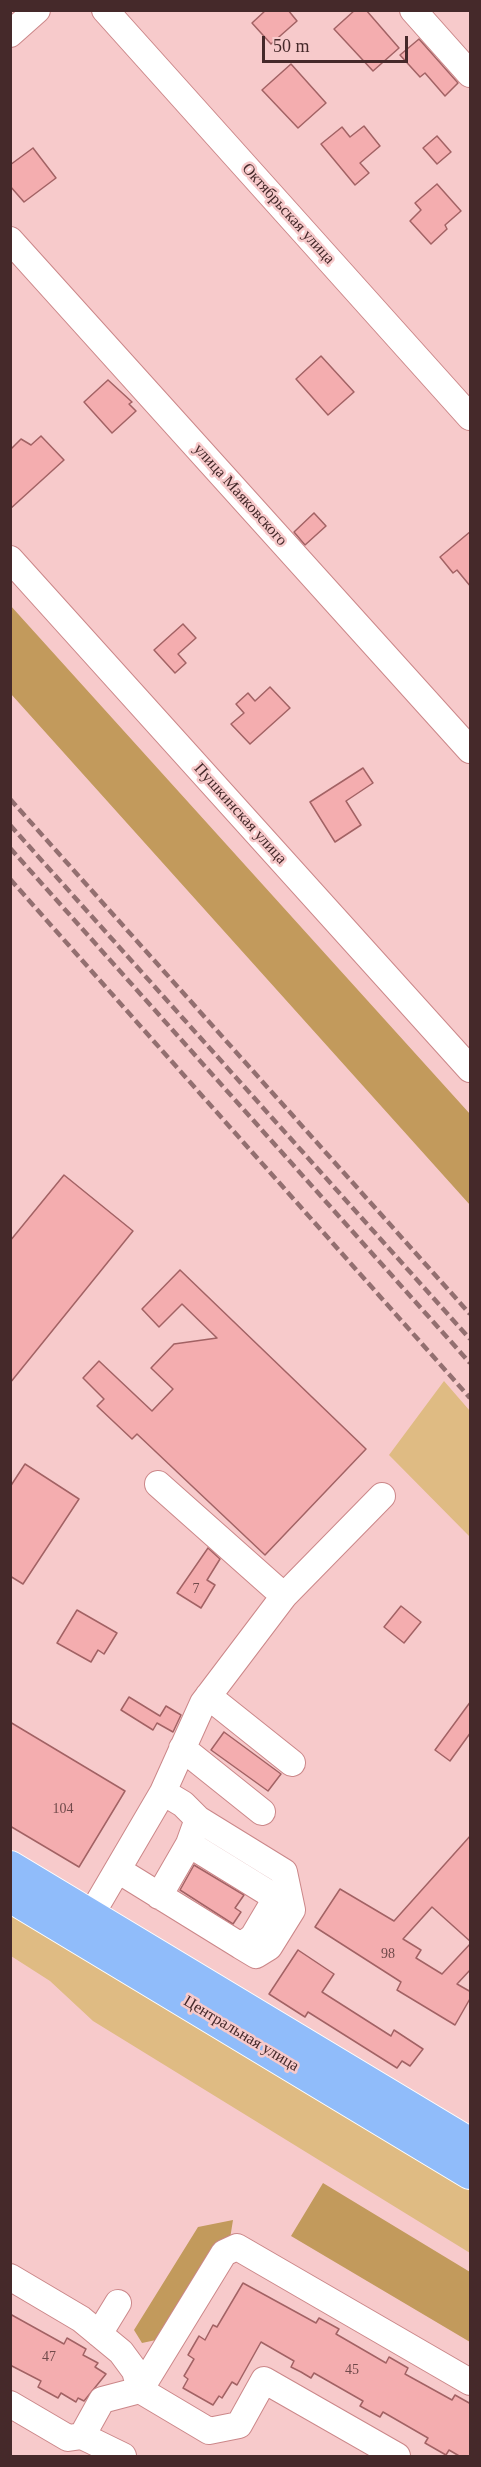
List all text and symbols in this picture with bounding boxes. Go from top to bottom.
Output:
scale bar [265,24,410,62]
text: 50 m [273,36,310,56]
street label: Октябрьская улица [238,160,338,268]
street label: улица Маяковского [189,440,291,550]
street label: Пушкинская улица [190,760,290,868]
house number: 7 [192,1581,200,1597]
house number: 104 [52,1801,74,1817]
house number: 98 [381,1946,395,1962]
street label: Центральная улица [180,1992,302,2076]
house number: 47 [42,2349,56,2365]
house number: 45 [345,2362,359,2378]

